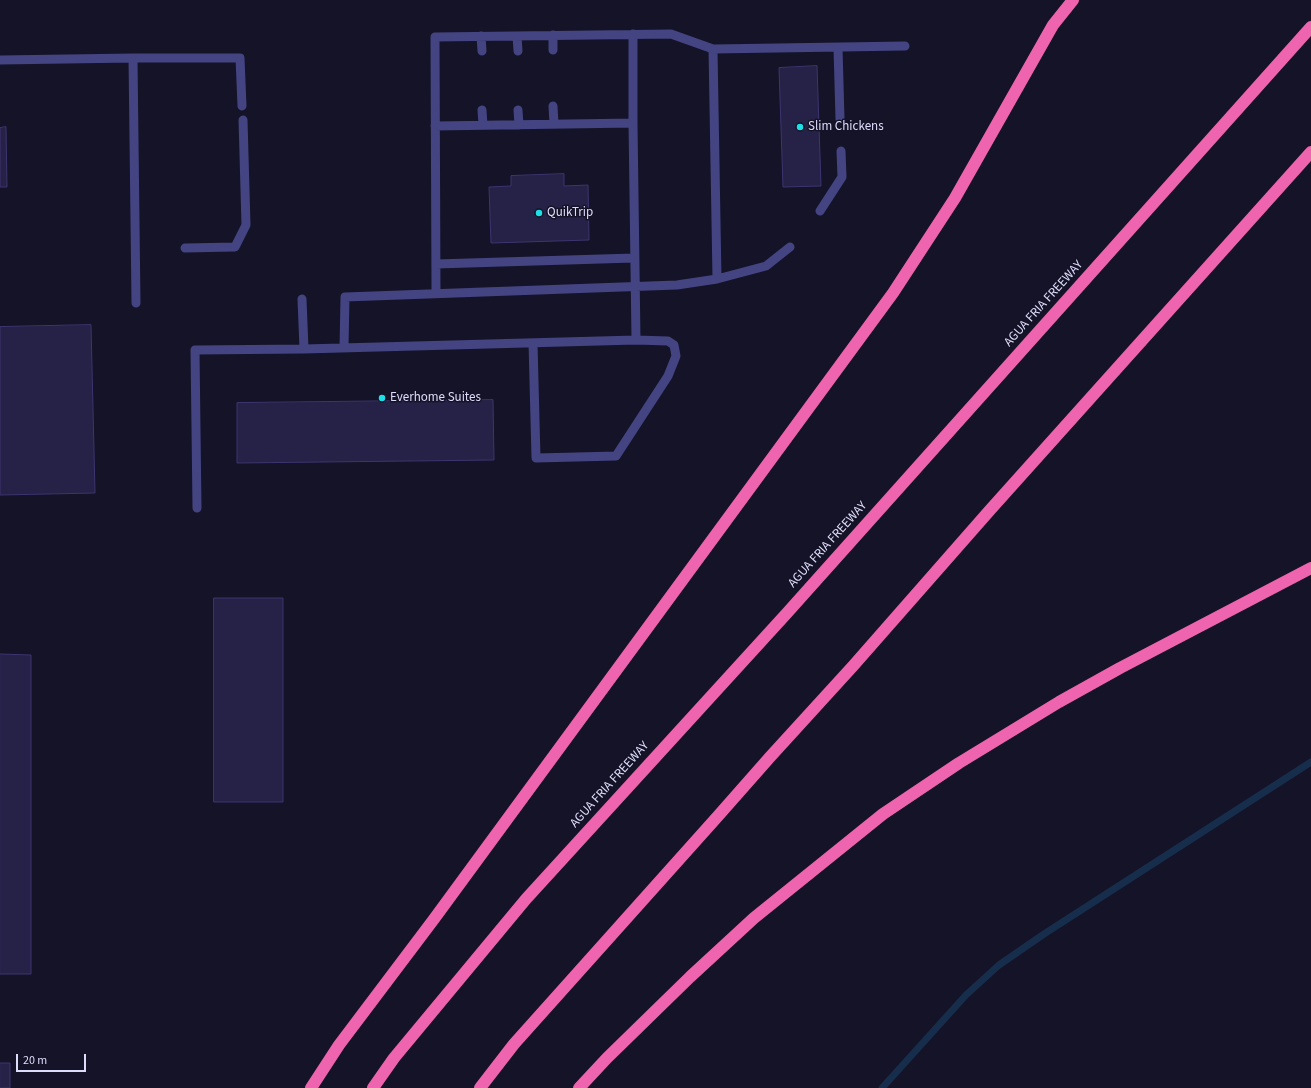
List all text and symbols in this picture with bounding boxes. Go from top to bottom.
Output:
place label: Slim Chickens [808,119,884,135]
marker: Slim Chickens [795,122,805,132]
place label: QuikTrip [547,205,593,221]
marker: QuikTrip [534,208,544,218]
street label: AGUA FRIA FREEWAY [1001,258,1087,350]
place label: Everhome Suites [390,390,481,406]
marker: Everhome Suites [377,393,387,403]
street label: AGUA FRIA FREEWAY [785,499,871,591]
street label: AGUA FRIA FREEWAY [567,739,653,831]
scale bar [18,1046,88,1072]
text: 20 m [23,1052,47,1069]

